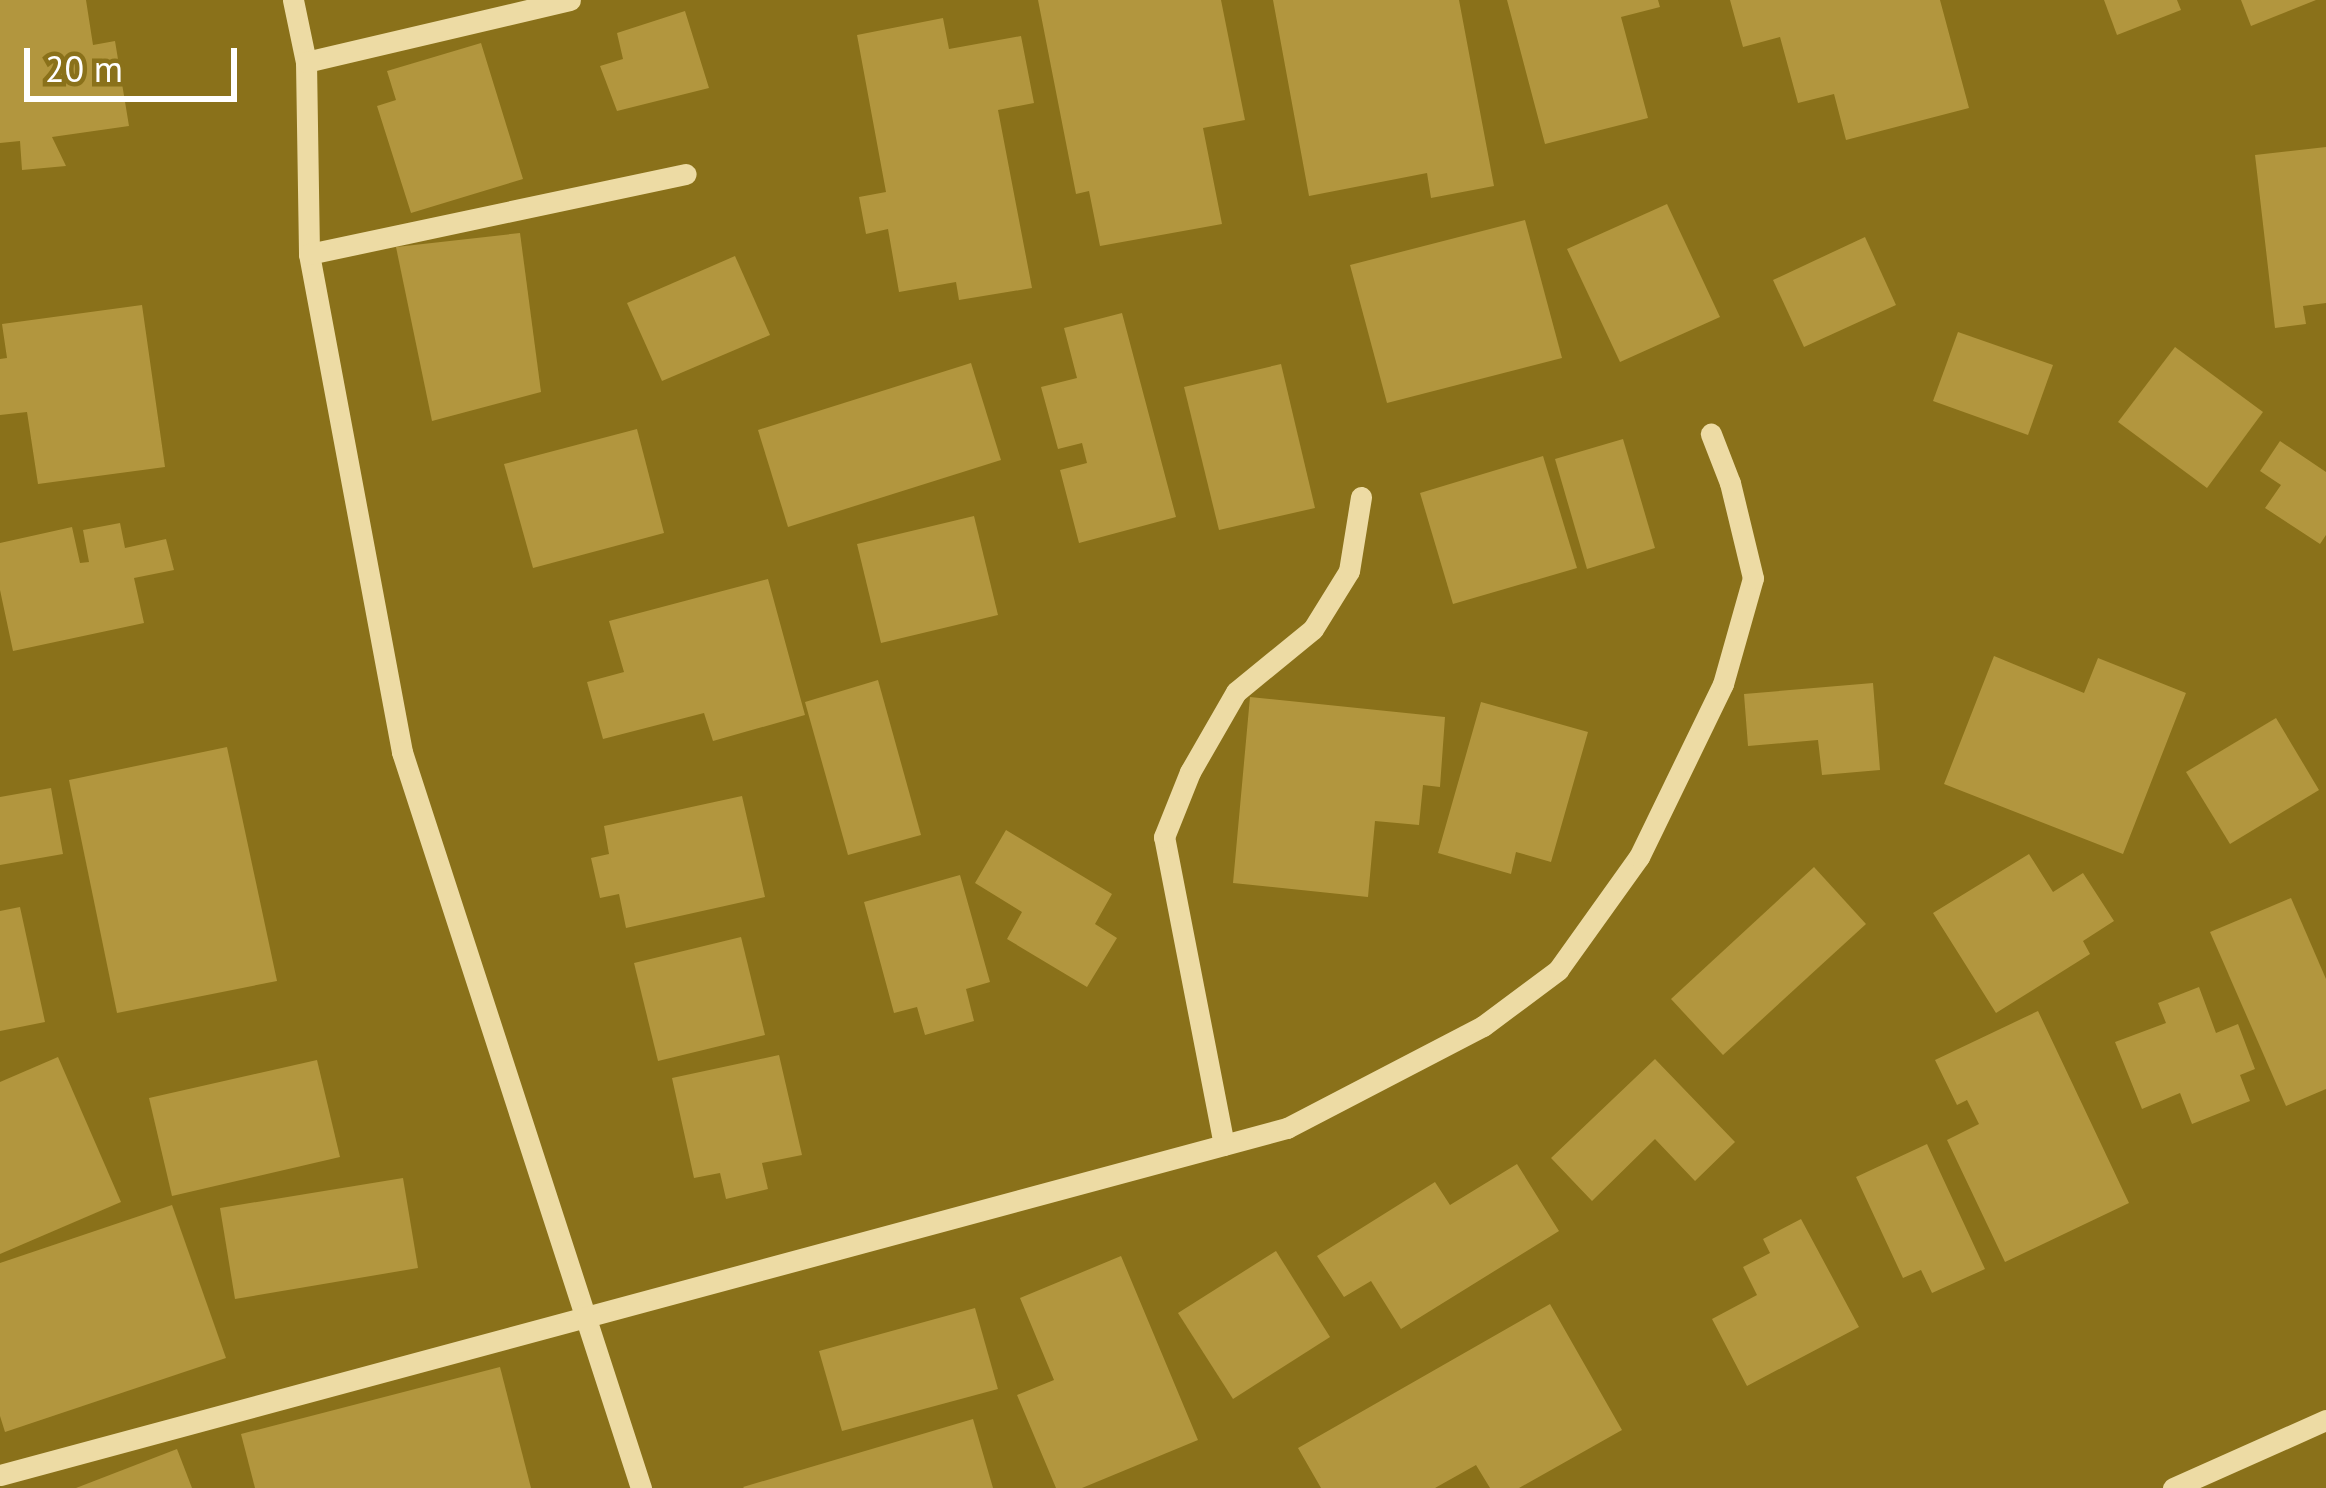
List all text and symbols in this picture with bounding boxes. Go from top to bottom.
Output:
scale bar [30,24,243,98]
text: 20 m [45,45,123,92]

